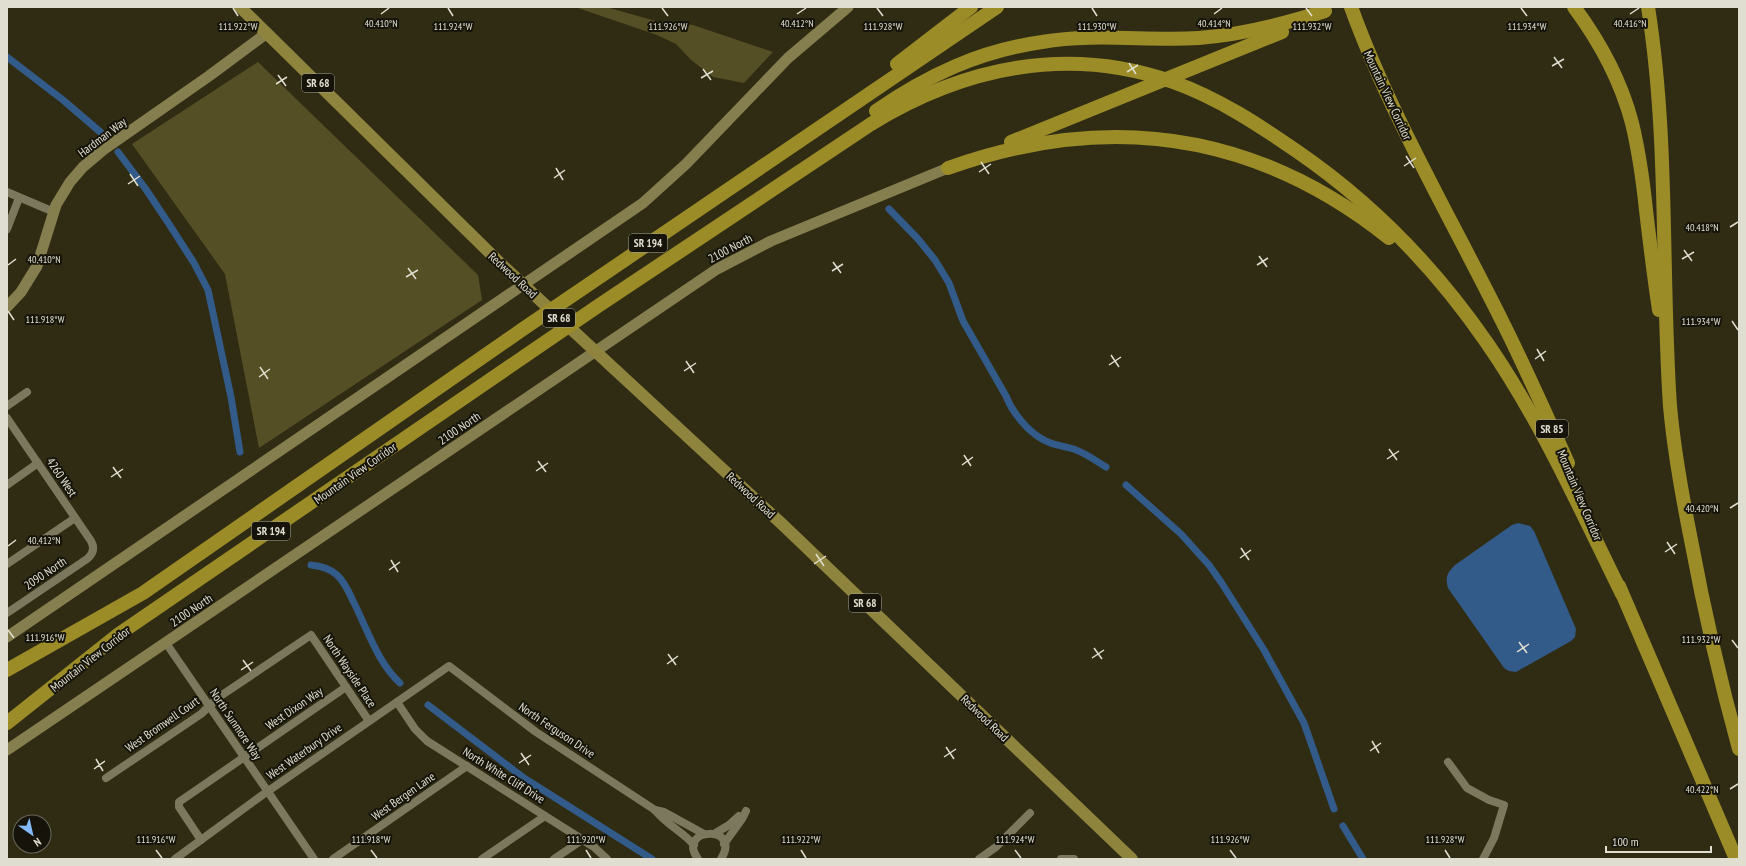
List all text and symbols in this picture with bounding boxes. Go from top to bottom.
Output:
text: 40.410°N [364,17,398,30]
text: 40.412°N [780,17,814,30]
text: 40.414°N [1197,17,1231,30]
text: 40.416°N [1613,17,1647,30]
text: 111.922°W [219,20,258,33]
text: 111.924°W [434,20,473,33]
text: 111.926°W [649,20,688,33]
text: 111.928°W [864,20,903,33]
text: 111.930°W [1078,20,1117,33]
text: 111.932°W [1293,20,1332,33]
text: 111.934°W [1508,20,1547,33]
street label: Mountain View Corridor [1361,48,1416,143]
road number: SR 68 [302,74,334,92]
street label: Hardman Way [75,114,130,160]
text: 40.418°N [1685,221,1719,234]
street label: 2100 North [705,230,755,266]
road number: SR 194 [629,234,667,252]
street label: Redwood Road [486,249,540,301]
text: 40.410°N [27,253,61,266]
road number: SR 68 [543,309,575,327]
text: 111.918°W [26,313,65,326]
text: 111.934°W [1682,315,1721,328]
street label: 2100 North [435,408,483,448]
road number: SR 85 [1536,420,1568,438]
street label: Mountain View Corridor [311,439,400,507]
street label: Mountain View Corridor [1554,447,1606,543]
street label: 4260 West [44,455,81,500]
street label: Redwood Road [724,469,778,521]
text: 40.420°N [1685,502,1719,515]
road number: SR 194 [252,522,290,540]
text: 40.412°N [27,534,61,547]
street label: 2090 North [21,553,69,593]
street label: 2100 North [167,590,215,630]
road number: SR 68 [849,594,881,612]
street label: Mountain View Corridor [47,623,133,695]
text: 111.916°W [26,631,65,644]
street label: North Wayside Place [320,632,380,710]
text: 111.932°W [1682,633,1721,646]
street label: West Dixon Way [262,683,326,733]
street label: North Sunmore Way [207,686,266,763]
street label: Redwood Road [958,691,1012,745]
street label: West Bromwell Court [122,693,202,755]
street label: North Ferguson Drive [516,699,598,761]
street label: West Waterbury Drive [263,719,345,783]
street label: North White Cliff Drive [460,744,548,806]
street label: West Bergen Lane [368,769,438,823]
text: 40.422°N [1685,783,1719,796]
north arrow [12,814,52,854]
scale bar [1606,828,1711,854]
text: 111.916°W [137,833,176,846]
text: 111.918°W [352,833,391,846]
text: 111.920°W [567,833,606,846]
text: 111.922°W [782,833,821,846]
text: 111.924°W [996,833,1035,846]
text: 111.926°W [1211,833,1250,846]
text: 111.928°W [1426,833,1465,846]
text: 100 m [1612,834,1639,849]
text: N [31,835,44,850]

